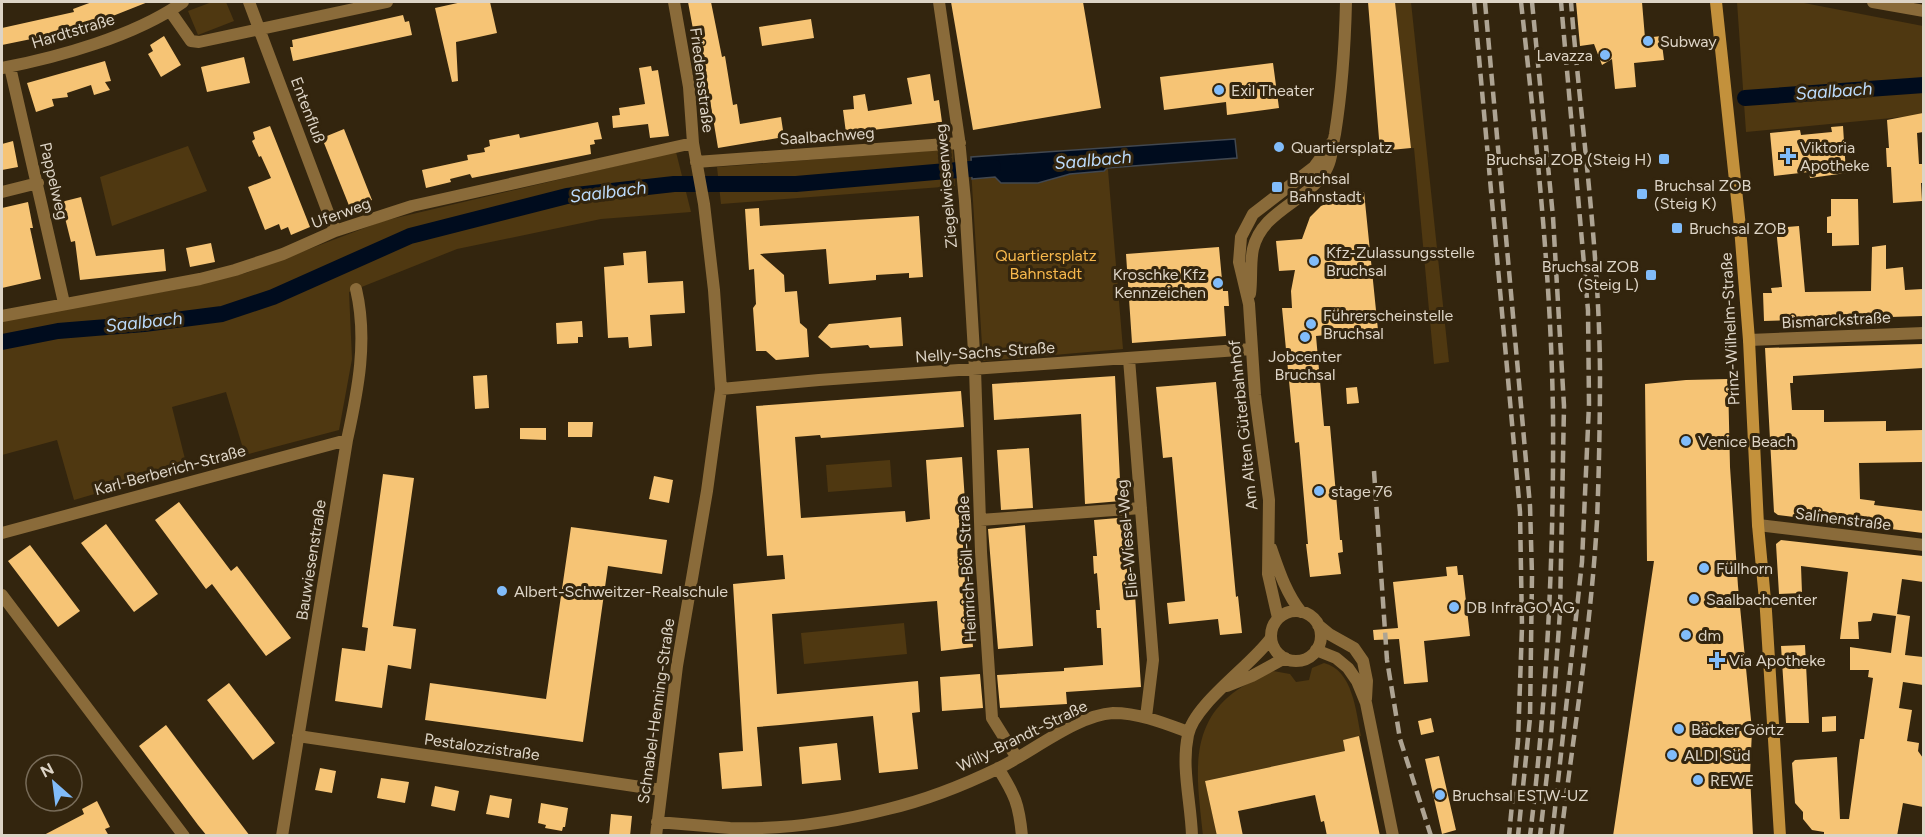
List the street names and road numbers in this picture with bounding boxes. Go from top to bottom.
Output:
street label: Hardtstraße [29,9,117,53]
street label: Friedensstraße [686,26,718,134]
street label: Entenfluß [287,74,329,146]
street label: Saalbachweg [779,123,875,149]
street label: Ziegelwiesenweg [931,123,961,249]
street label: Pappelweg [36,140,72,222]
street label: Uferweg [309,194,373,232]
street label: Prinz-Wilhelm-Straße [1716,252,1743,406]
street label: Bismarckstraße [1781,308,1891,332]
street label: Nelly-Sachs-Straße [914,338,1056,366]
street label: Am Alten Güterbahnhof [1225,339,1261,511]
street label: Karl-Berberich-Straße [92,441,248,499]
street label: Elie-Wiesel-Weg [1112,479,1142,599]
street label: Heinrich-Böll-Straße [954,495,980,643]
street label: Bauwiesenstraße [292,498,330,622]
street label: Salinenstraße [1794,504,1892,534]
street label: Schnabel-Henning-Straße [634,617,678,805]
street label: Willy-Brandt-Straße [954,696,1091,776]
street label: Pestalozzistraße [423,729,541,765]

